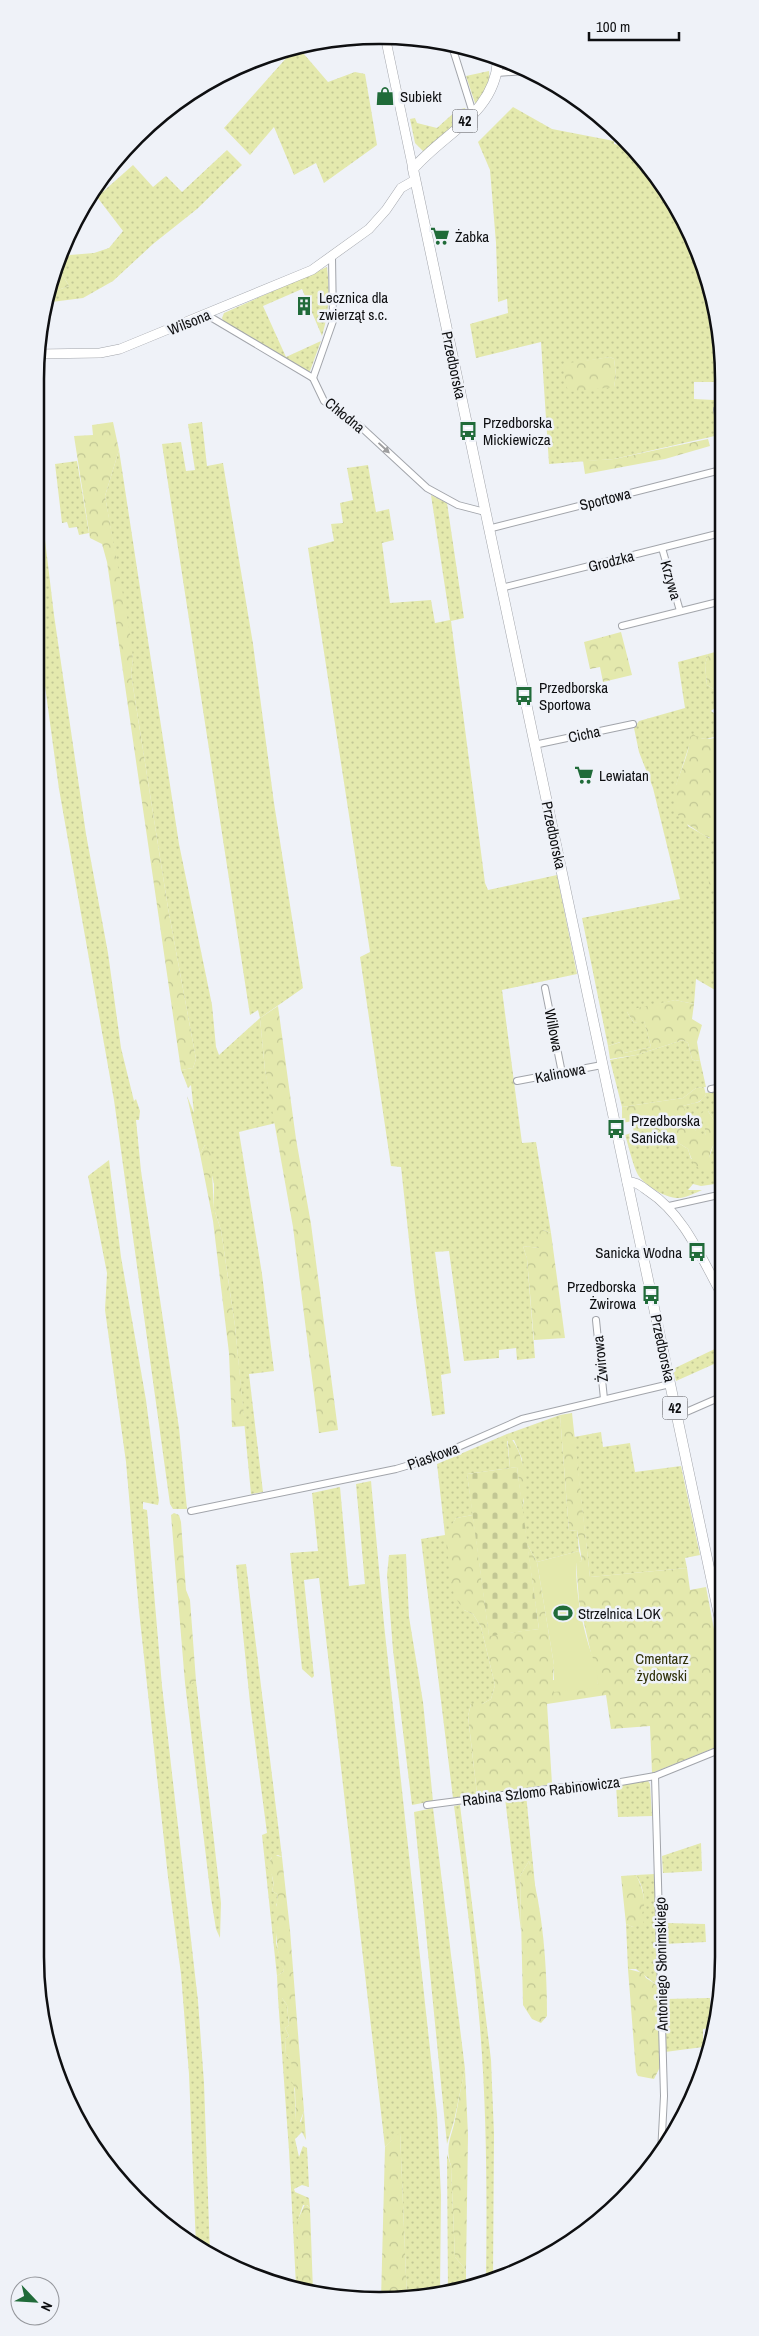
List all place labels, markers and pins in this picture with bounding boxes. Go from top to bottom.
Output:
shop icon: Subiekt [374,85,396,107]
place label: Subiekt [400,86,442,107]
supermarket icon: Żabka [429,225,451,247]
place label: Żabka [455,226,489,247]
place label: Lecznica dla zwierząt s.c. [319,287,388,325]
building icon: Lecznica dla zwierząt s.c. [293,295,315,317]
place label: Przedborska Mickiewicza [483,412,552,450]
bus stop icon: Przedborska Mickiewicza [457,420,479,442]
place label: Przedborska Sportowa [539,677,608,715]
bus stop icon: Przedborska Sportowa [513,685,535,707]
supermarket icon: Lewiatan [573,764,595,786]
place label: Lewiatan [599,765,649,786]
place label: Przedborska Sanicka [631,1110,700,1148]
bus stop icon: Przedborska Sanicka [605,1118,627,1140]
bus stop icon: Sanicka Wodna [686,1241,708,1263]
place label: Sanicka Wodna [595,1242,682,1263]
place label: Przedborska Żwirowa [567,1276,636,1314]
bus stop icon: Przedborska Żwirowa [640,1284,662,1306]
sports icon: Strzelnica LOK [552,1602,574,1624]
place label: Strzelnica LOK [578,1603,662,1624]

